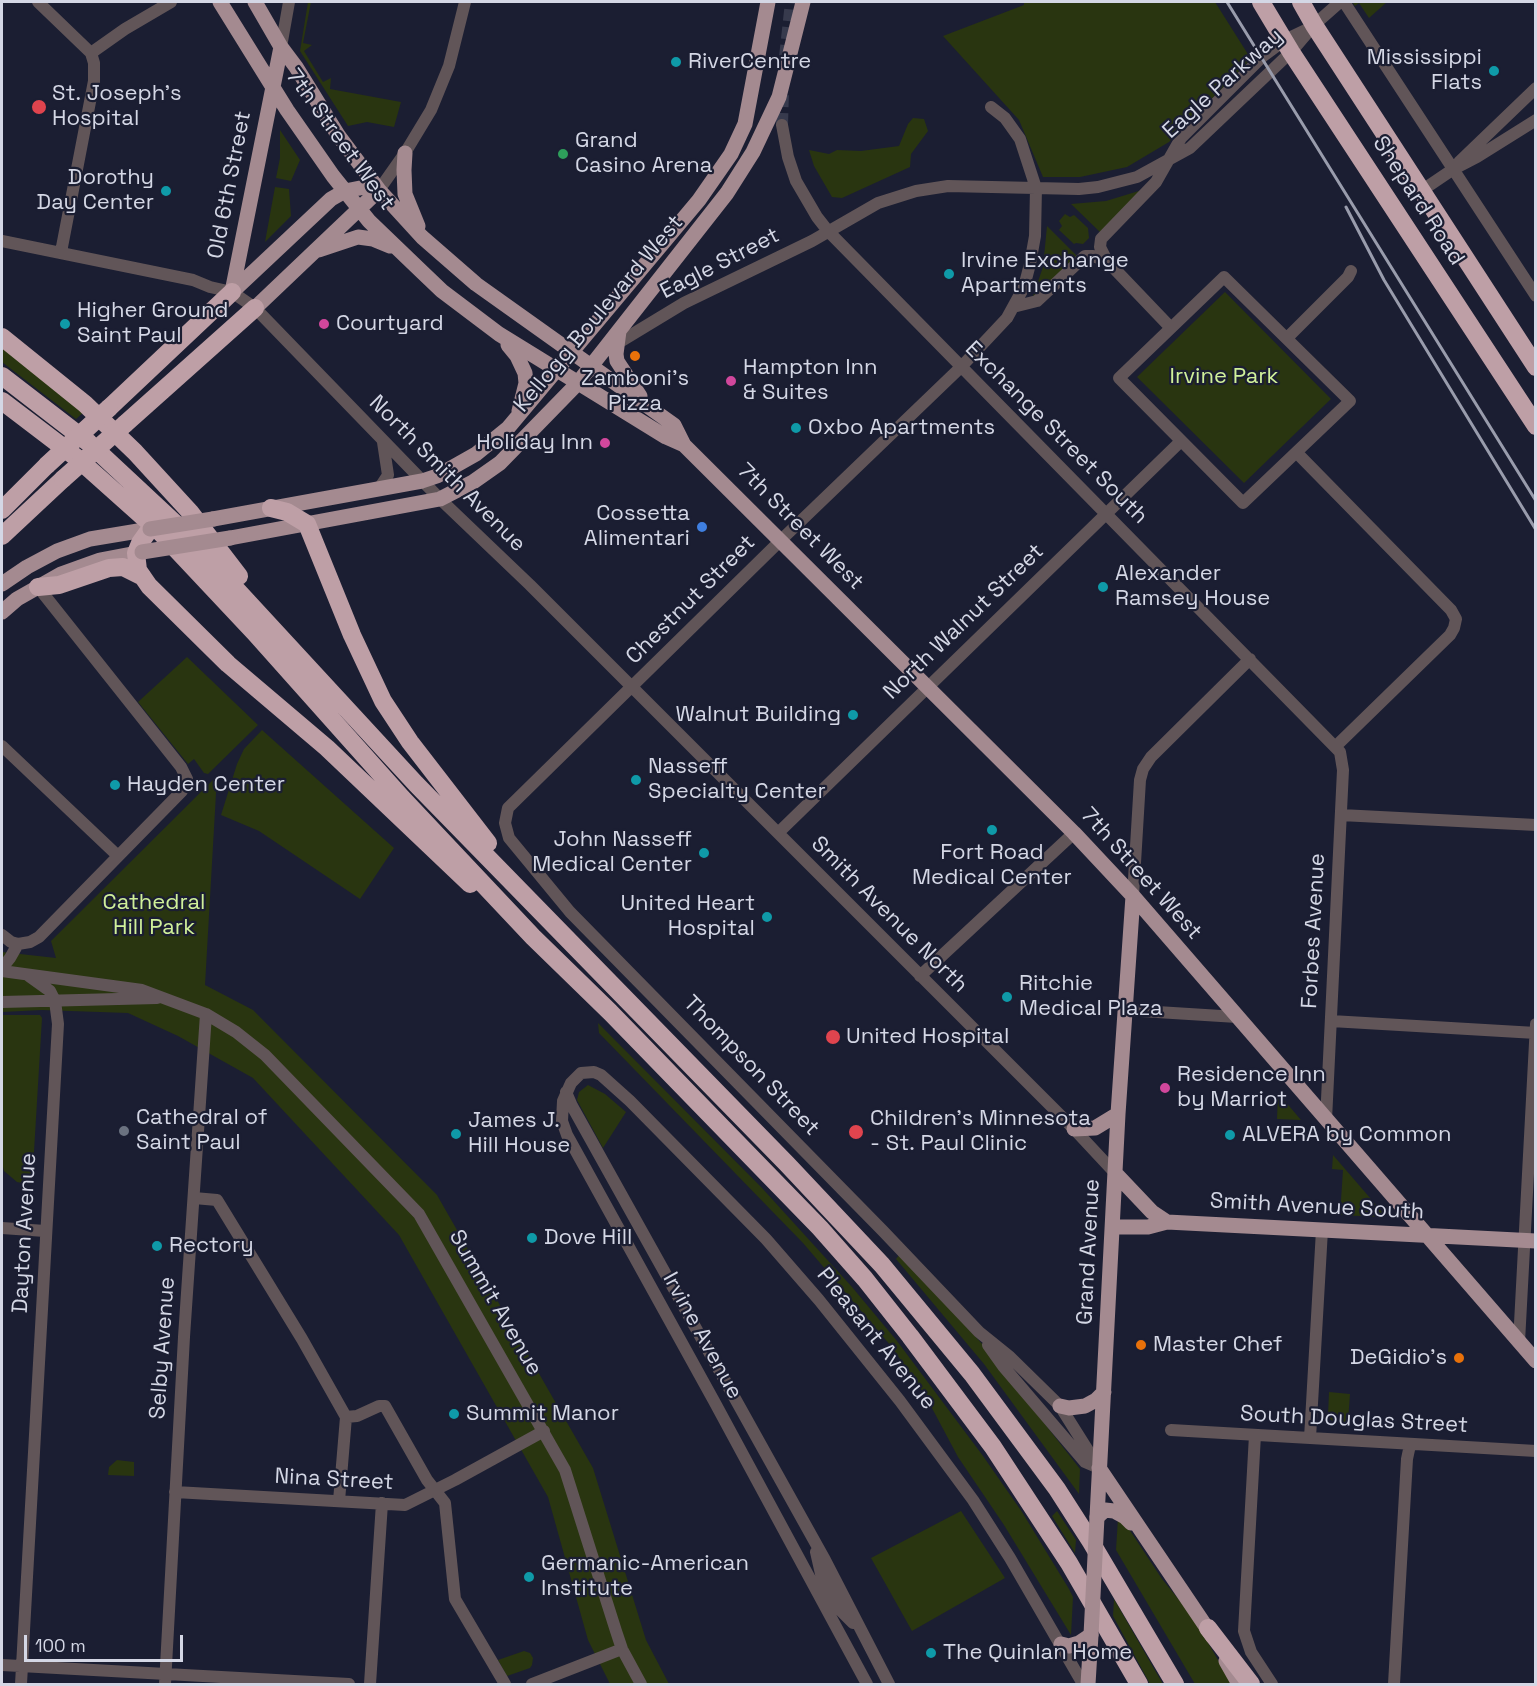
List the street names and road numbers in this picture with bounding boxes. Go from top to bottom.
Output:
street label: Eagle Parkway [1158,23,1288,145]
street label: 7th Street West [280,64,400,216]
street label: Old 6th Street [203,109,257,261]
street label: Shepard Road [1366,132,1470,270]
street label: Kellogg Boulevard West [509,210,689,418]
street label: Eagle Street [656,223,784,305]
street label: Exchange Street South [959,336,1153,530]
street label: North Smith Avenue [363,390,531,558]
street label: 7th Street West [731,458,869,596]
street label: Chestnut Street [621,530,761,670]
street label: North Walnut Street [878,539,1050,705]
street label: 7th Street West [1075,803,1207,945]
street label: Smith Avenue North [805,831,973,999]
street label: Forbes Avenue [1297,853,1331,1009]
street label: Thompson Street [677,990,825,1142]
street label: Dayton Avenue [8,1152,42,1314]
street label: Grand Avenue [1072,1178,1106,1326]
street label: Smith Avenue South [1209,1188,1425,1226]
street label: Summit Avenue [443,1226,547,1380]
street label: Pleasant Avenue [811,1263,941,1415]
street label: Irvine Avenue [656,1268,748,1404]
street label: Selby Avenue [145,1276,181,1420]
street label: South Douglas Street [1239,1401,1469,1439]
street label: Nina Street [274,1464,394,1496]

